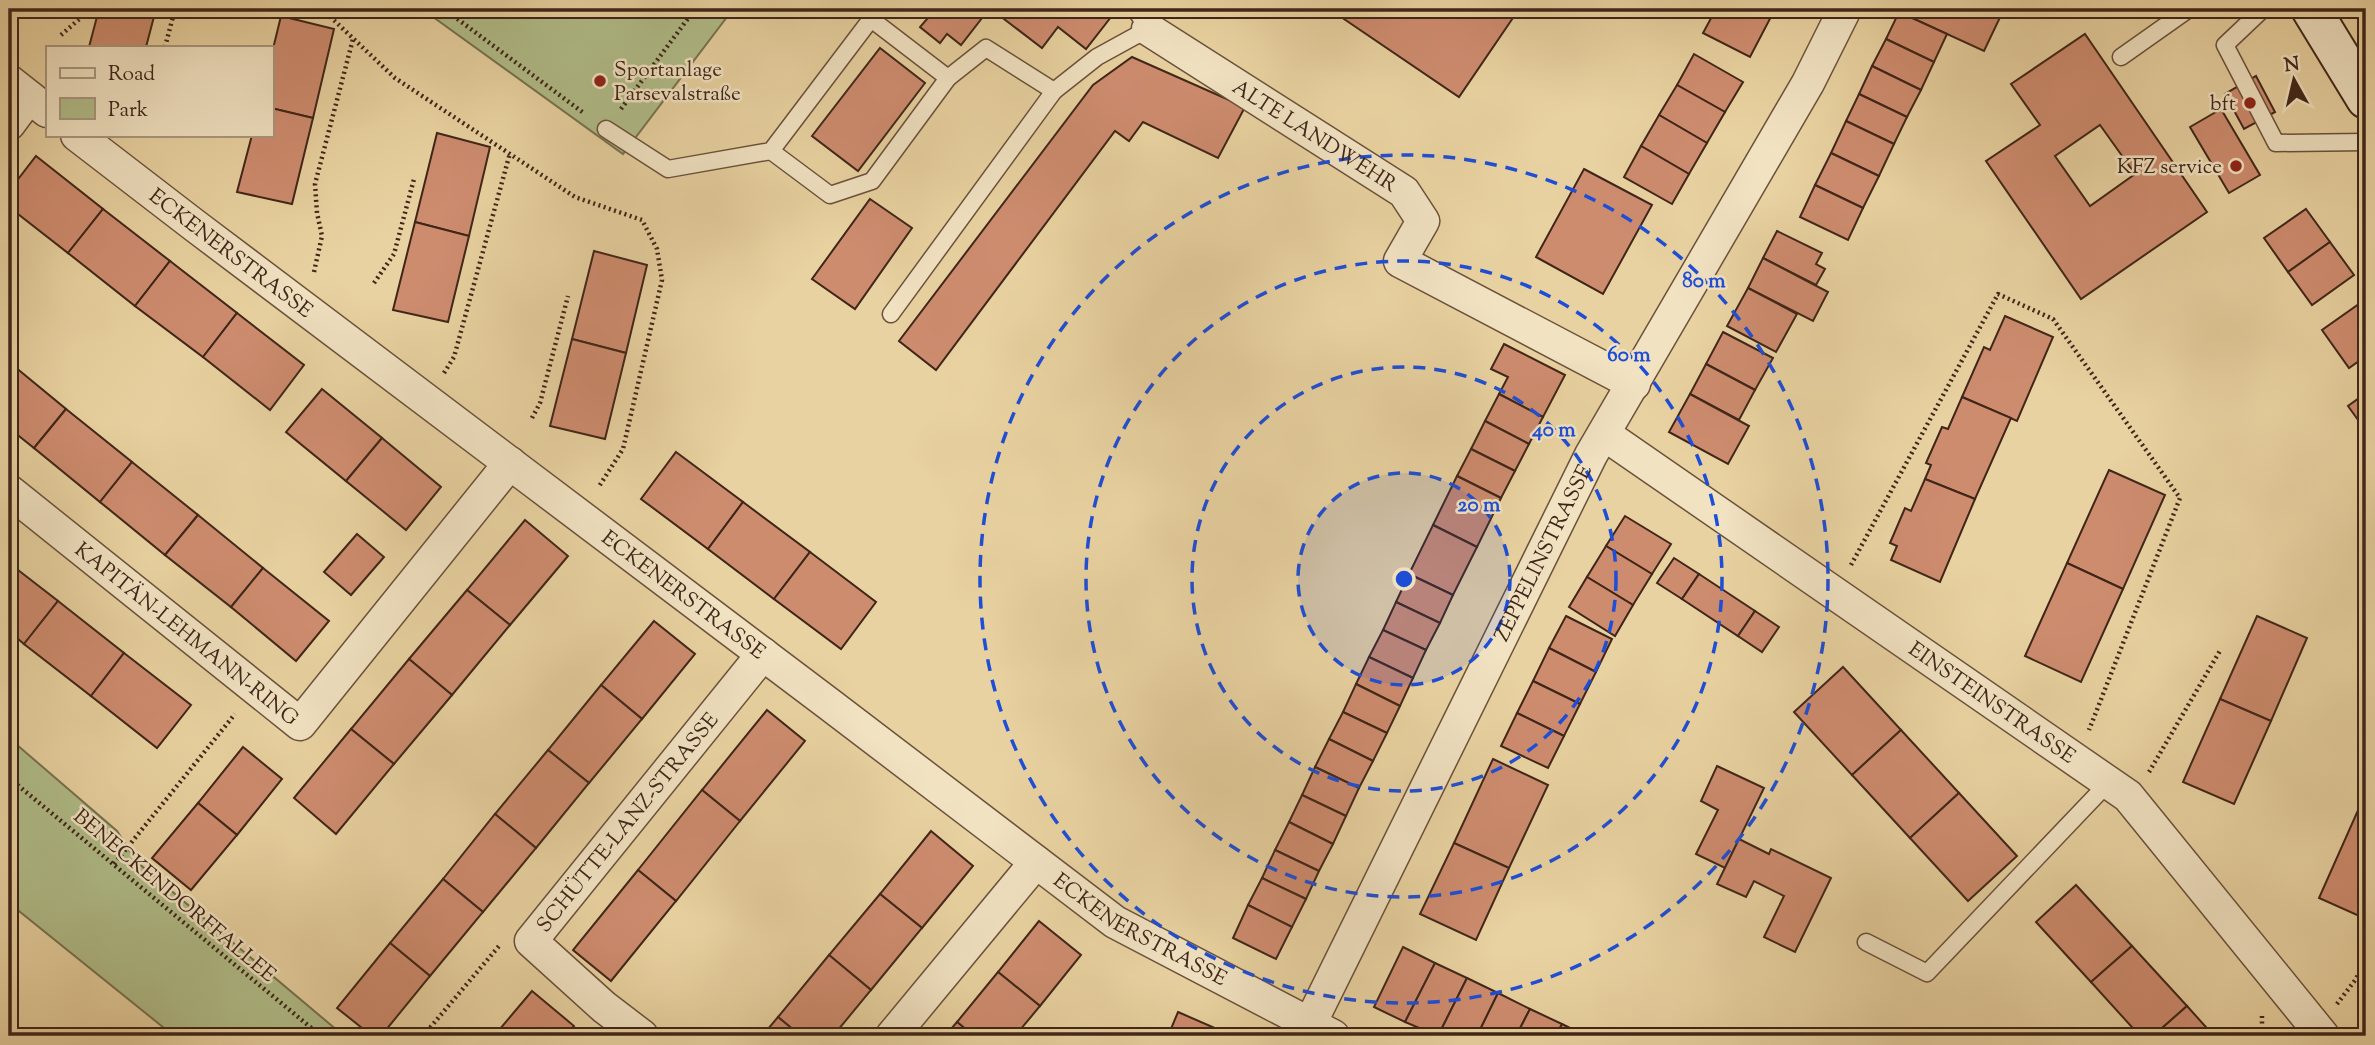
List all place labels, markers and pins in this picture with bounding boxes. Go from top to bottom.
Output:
place label: Sportanlage Parsevalstraße [614,56,741,110]
marker: Sportanlage Parsevalstraße [592,73,608,89]
place label: bft [2210,90,2236,120]
marker: bft [2242,95,2258,111]
place label: KFZ service [2117,153,2222,183]
marker: KFZ service [2228,158,2244,174]
centre of rings [1392,567,1416,591]

